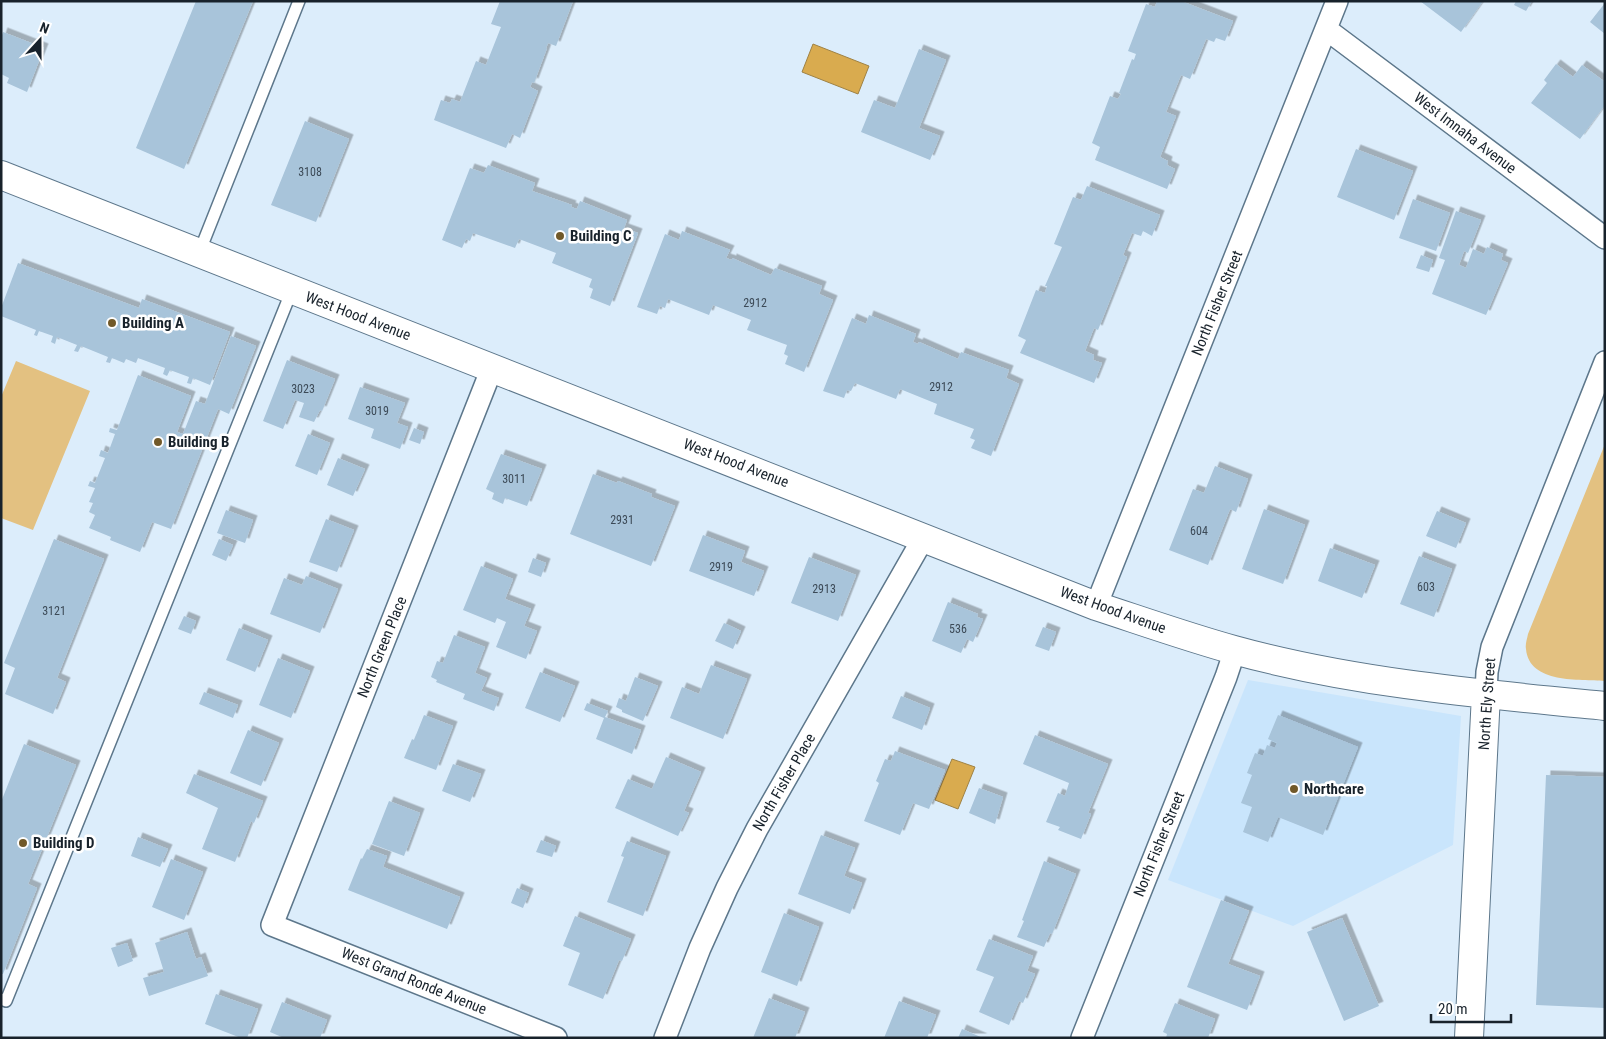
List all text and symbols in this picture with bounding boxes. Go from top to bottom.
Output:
north arrow [15,15,65,65]
text: N [38,19,52,37]
street label: West Imnaha Avenue [1410,89,1520,177]
house number: 3108 [298,165,322,179]
place label: Building C [570,227,632,245]
marker: Building C [554,230,566,242]
street label: North Fisher Street [1188,248,1246,358]
street label: West Hood Avenue [303,288,413,344]
house number: 2912 [743,296,767,310]
place label: Building A [122,314,184,332]
marker: Building A [106,317,118,329]
house number: 2912 [929,380,953,394]
house number: 3023 [291,382,315,396]
house number: 3019 [365,404,389,418]
place label: Building B [168,433,229,451]
street label: West Hood Avenue [681,435,791,491]
marker: Building B [152,436,164,448]
house number: 3011 [502,472,526,486]
house number: 2931 [610,513,634,527]
house number: 604 [1190,524,1208,538]
house number: 2919 [709,560,733,574]
house number: 603 [1417,580,1435,594]
house number: 2913 [812,582,836,596]
street label: West Hood Avenue [1058,582,1168,638]
street label: North Green Place [353,594,411,700]
house number: 3121 [42,604,66,618]
house number: 536 [949,622,967,636]
street label: North Ely Street [1475,657,1499,751]
street label: North Fisher Place [749,730,819,834]
place label: Northcare [1304,780,1364,798]
marker: Northcare [1288,783,1300,795]
street label: North Fisher Street [1130,789,1188,899]
place label: Building D [33,834,94,852]
marker: Building D [17,837,29,849]
street label: West Grand Ronde Avenue [339,944,489,1018]
scale bar [1431,992,1511,1024]
text: 20 m [1438,1000,1468,1018]

